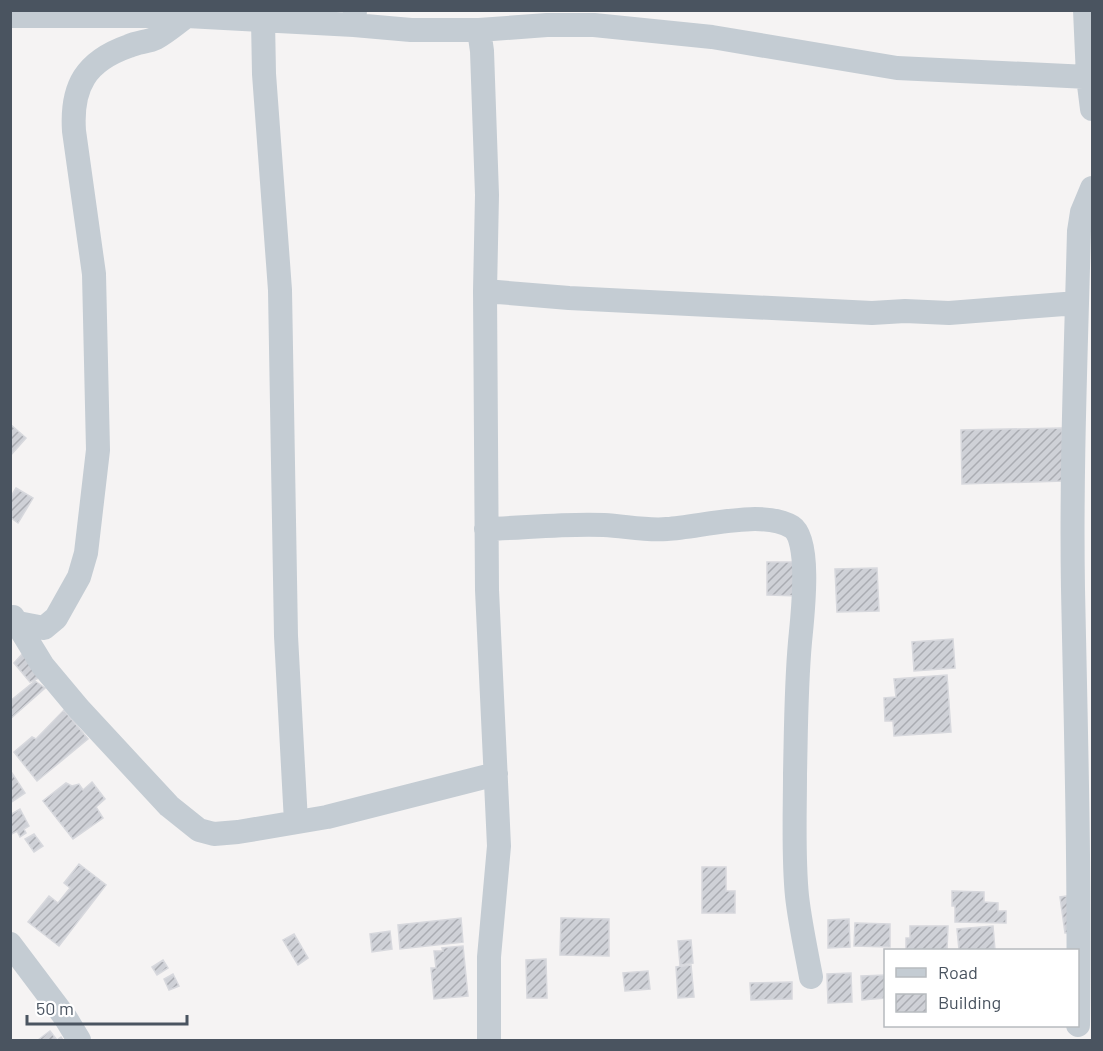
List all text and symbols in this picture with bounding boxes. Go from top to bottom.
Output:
legend [884,949,1079,1027]
text: Road [938,961,978,983]
scale bar [27,988,188,1026]
text: Building [938,991,1001,1013]
text: 50 m [36,997,74,1019]

